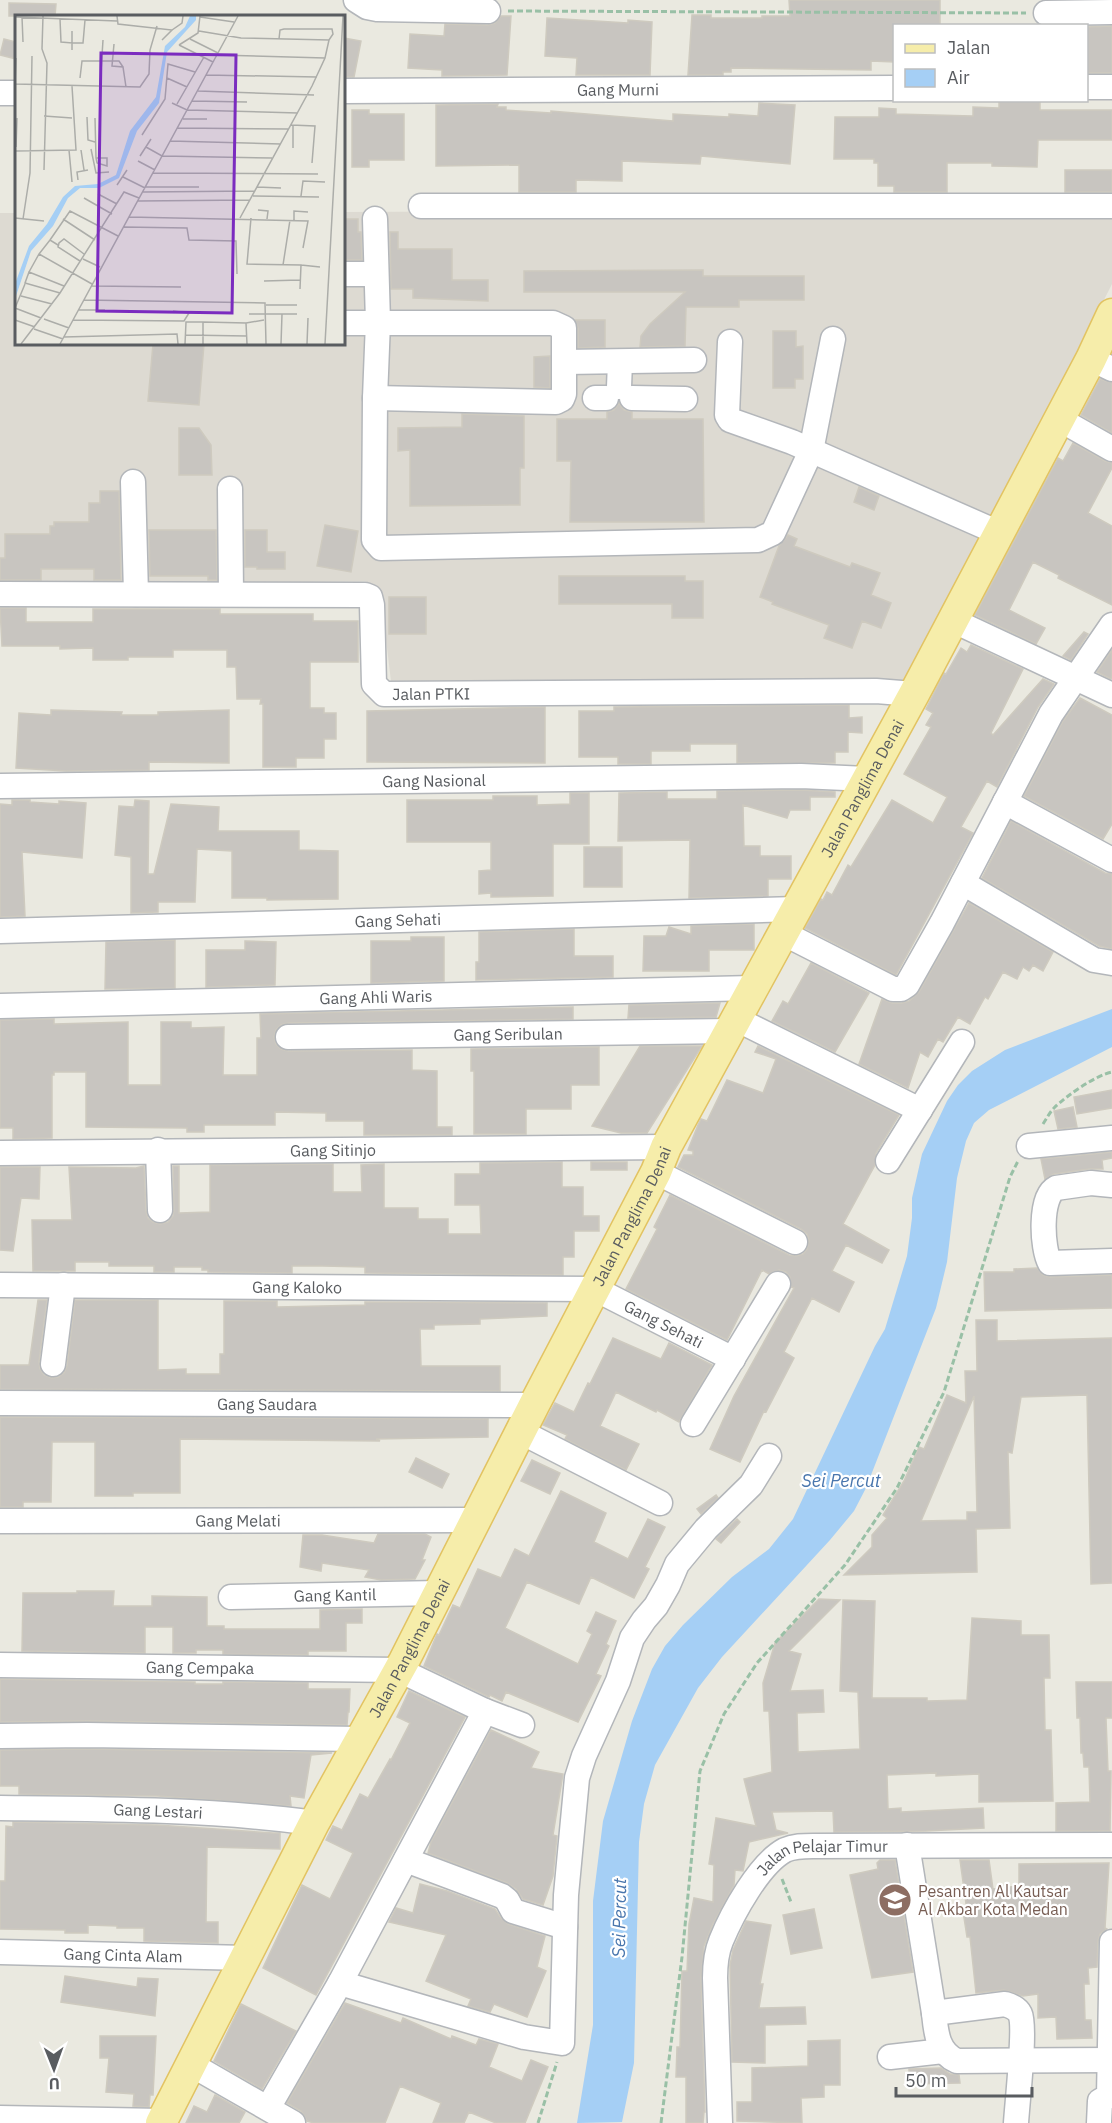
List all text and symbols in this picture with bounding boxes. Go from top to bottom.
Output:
inset map [15,15,345,345]
legend [893,24,1088,102]
text: Jalan [947,36,991,59]
text: Air [947,66,970,89]
street label: Gang Murni [577,79,659,100]
street label: Jalan PTKI [392,683,470,704]
street label: Jalan Panglima Denai [817,716,908,861]
street label: Gang Nasional [382,770,486,791]
street label: Gang Sehati [354,909,441,931]
street label: Gang Ahli Waris [319,986,433,1008]
street label: Gang Seribulan [453,1023,563,1045]
street label: Gang Sitinjo [290,1140,376,1160]
street label: Jalan Panglima Denai [588,1143,675,1289]
street label: Gang Kaloko [252,1277,342,1297]
street label: Gang Sehati [621,1295,707,1352]
street label: Gang Saudara [217,1394,318,1414]
water label: Sei Percut [801,1469,882,1492]
street label: Gang Melati [195,1510,281,1531]
street label: Jalan Panglima Denai [365,1575,454,1721]
street label: Gang Kantil [294,1584,376,1606]
street label: Gang Cempaka [146,1657,255,1678]
street label: Gang Lestari [113,1799,203,1823]
street label: Jalan Pelajar Timur [752,1836,888,1880]
water label: Sei Percut [607,1877,631,1958]
place label: Pesantren Al Kautsar Al Akbar Kota Medan [918,1881,1069,1919]
school or university icon: Pesantren Al Kautsar Al Akbar Kota Medan [877,1882,913,1918]
street label: Gang Cinta Alam [63,1944,183,1966]
north arrow [24,2039,84,2099]
scale bar [896,2060,1032,2098]
text: 50 m [905,2069,947,2092]
text: U [49,2074,60,2094]

